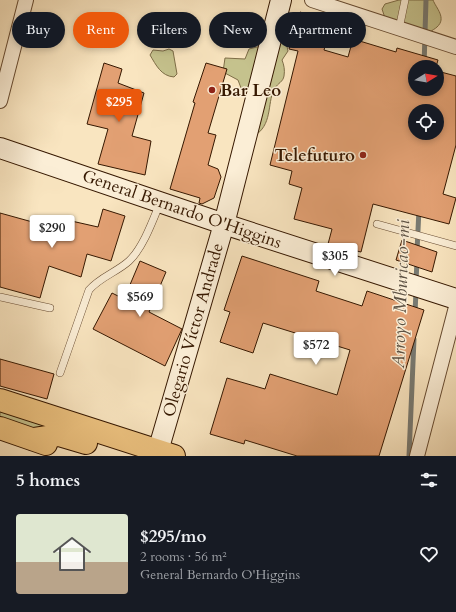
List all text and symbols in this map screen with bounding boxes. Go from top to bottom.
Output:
chip: Buy [12,12,65,48]
chip: Rent [73,12,129,48]
chip: Filters [137,12,201,48]
chip: New [209,12,267,48]
chip: Apartment [275,12,366,48]
north arrow [408,60,444,96]
map controls [408,60,444,140]
place label: Bar Leo [220,79,281,102]
marker: Bar Leo [207,85,217,95]
pin: $295 [95,89,143,123]
text: $295 [106,93,132,111]
button: locate [408,104,444,140]
place label: Telefuturo [275,144,355,167]
marker: Telefuturo [358,150,368,160]
street label: General Bernardo O'Higgins [79,164,285,254]
pin: $290 [28,215,76,249]
water label: Arroyo Mburicao-mi [386,218,416,370]
text: $290 [39,219,65,237]
street label: Olegario Víctor Andrade [157,240,229,420]
pin: $305 [311,243,359,277]
text: $305 [322,247,348,265]
pin: $569 [116,284,164,318]
text: $569 [127,288,153,306]
pin: $572 [292,332,340,366]
text: $572 [303,336,329,354]
text: 5 homes [16,469,80,492]
icon: filters [418,469,440,491]
text: $295/mo [140,525,206,548]
icon: home [48,530,96,578]
icon: heart [418,543,440,565]
text: 2 rooms · 56 m² [140,548,227,566]
text: General Bernardo O'Higgins [140,566,300,584]

